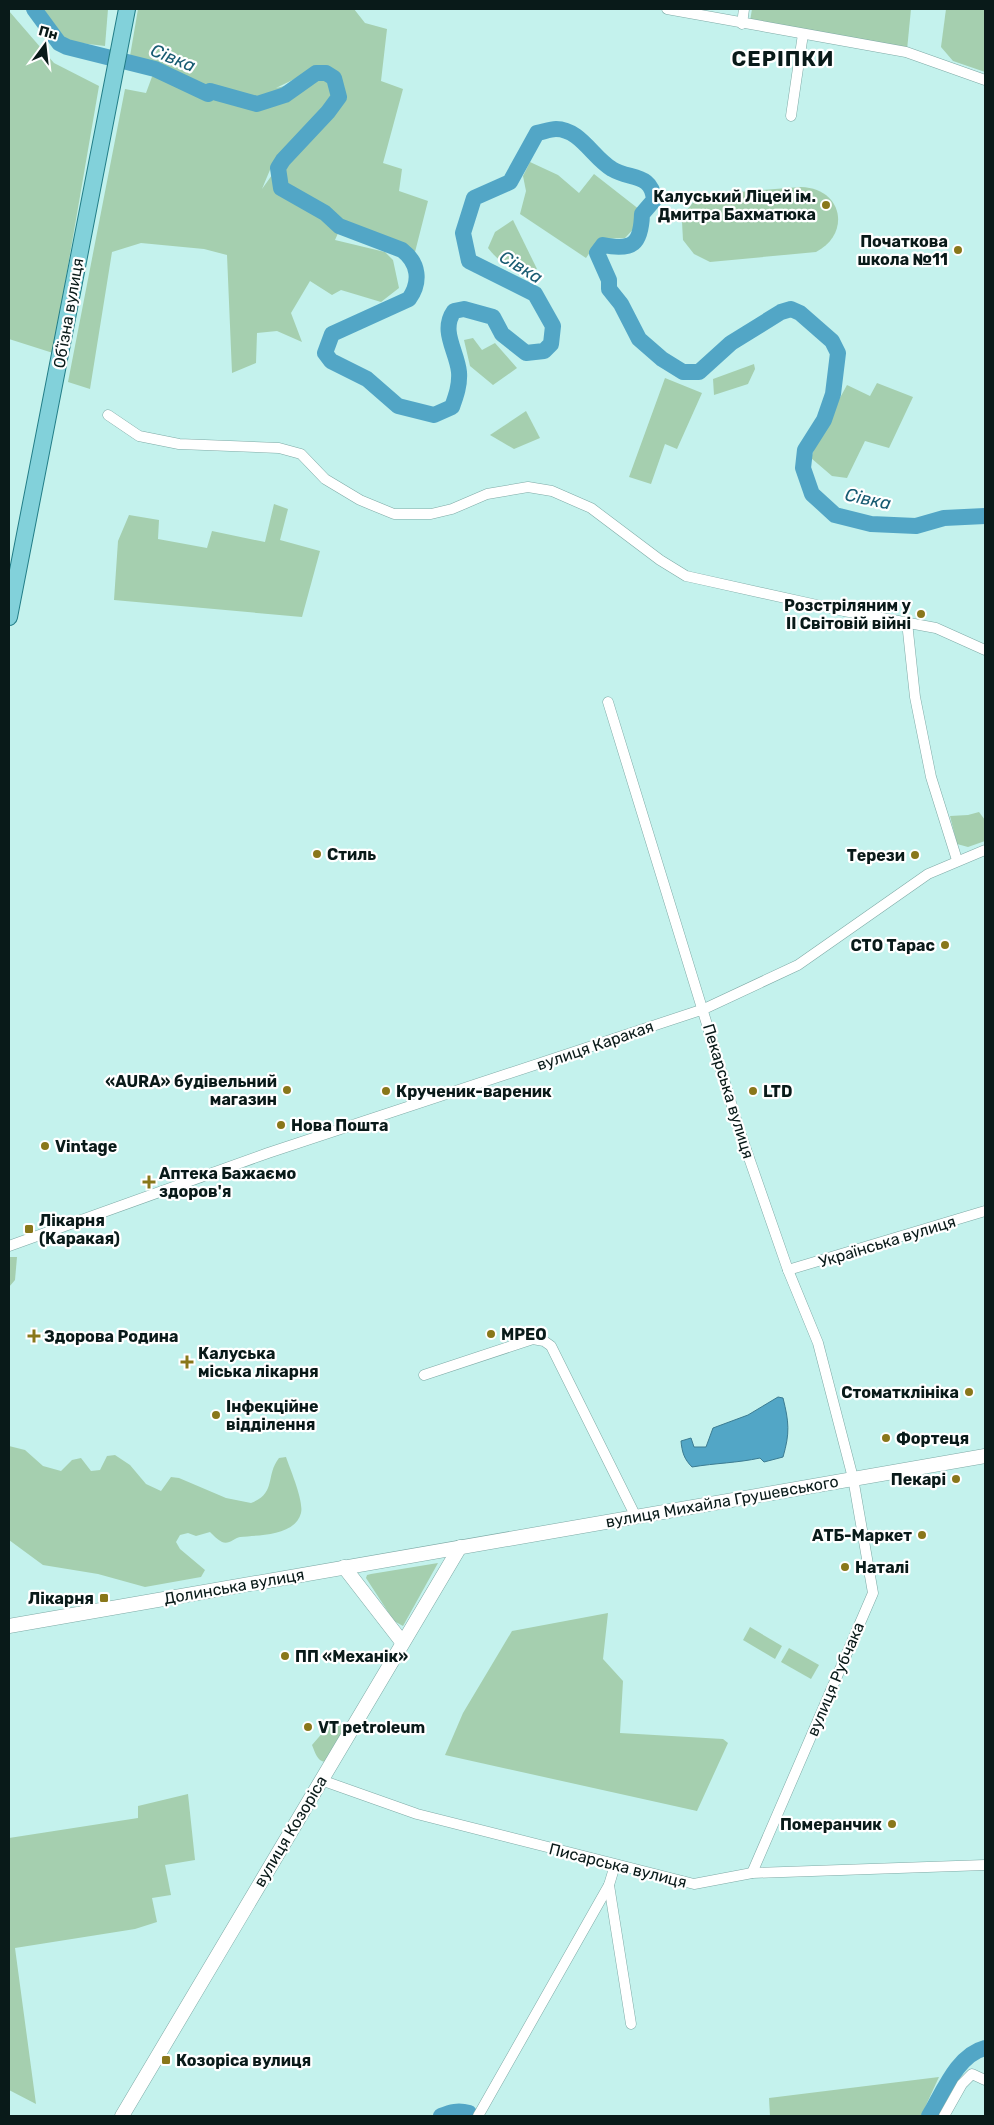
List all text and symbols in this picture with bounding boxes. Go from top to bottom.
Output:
north arrow [20,20,70,70]
text: Пн [37,22,60,44]
water label: Сівка [147,39,199,77]
district label: СЕРІПКИ [732,46,834,71]
place label: Калуський Ліцей ім. Дмитра Бахматюка [653,187,816,224]
marker: Калуський Ліцей ім. Дмитра Бахматюка [820,199,832,211]
place label: Початкова школа №11 [857,232,948,269]
marker: Початкова школа №11 [952,244,964,256]
water label: Сівка [495,246,547,289]
street label: Обʼїзна вулиця [49,256,88,370]
water label: Сівка [843,483,893,515]
place label: Розстріляним у II Світовій війні [784,596,912,633]
marker: Розстріляним у II Світовій війні [915,608,927,620]
place label: Стиль [327,845,376,864]
place label: Терези [847,846,905,865]
marker: Стиль [311,848,323,860]
marker: Терези [909,849,921,861]
place label: СТО Тарас [850,936,935,955]
marker: СТО Тарас [939,939,951,951]
street label: вулиця Каракая [534,1017,656,1074]
street label: Пекарська вулиця [699,1021,758,1161]
place label: «AURA» будівельний магазин [105,1072,277,1109]
place label: Крученик-вареник [396,1082,552,1101]
place label: LTD [763,1082,792,1101]
marker: «AURA» будівельний магазин [281,1084,293,1096]
marker: Крученик-вареник [380,1085,392,1097]
marker: LTD [747,1085,759,1097]
place label: Нова Пошта [291,1116,388,1135]
marker: Нова Пошта [275,1119,287,1131]
place label: Vintage [55,1137,117,1156]
marker: Vintage [39,1140,51,1152]
place label: Аптека Бажаємо здоров'я [159,1164,296,1201]
marker: Аптека Бажаємо здоров'я [143,1176,155,1188]
place label: Лікарня (Каракая) [39,1211,120,1248]
street label: Українська вулиця [816,1212,958,1271]
marker: Лікарня (Каракая) [23,1223,35,1235]
place label: МРЕО [501,1325,547,1344]
place label: Здорова Родина [44,1327,178,1346]
marker: МРЕО [485,1328,497,1340]
marker: Здорова Родина [28,1330,40,1342]
place label: Калуська міська лікарня [198,1344,319,1381]
marker: Калуська міська лікарня [180,1355,194,1369]
place label: Стоматклініка [841,1383,959,1402]
marker: Стоматклініка [963,1386,975,1398]
place label: Інфекційне відділення [226,1397,319,1434]
marker: Інфекційне відділення [210,1409,222,1421]
place label: Фортеця [896,1429,969,1448]
marker: Фортеця [880,1432,892,1444]
place label: Пекарі [891,1470,946,1489]
street label: вулиця Михайла Грушевського [604,1472,840,1531]
marker: Пекарі [950,1473,962,1485]
place label: АТБ-Маркет [812,1526,912,1545]
marker: АТБ-Маркет [916,1529,928,1541]
place label: Наталі [855,1558,909,1577]
marker: Наталі [839,1561,851,1573]
street label: Долинська вулиця [162,1565,306,1608]
place label: Лікарня [28,1589,94,1608]
marker: Лікарня [98,1592,110,1604]
street label: вулиця Рубчака [803,1619,868,1739]
place label: ПП «Механік» [295,1647,408,1666]
marker: ПП «Механік» [279,1650,291,1662]
place label: VT petroleum [318,1718,425,1737]
marker: VT petroleum [302,1721,314,1733]
street label: вулиця Козоріса [250,1772,331,1890]
place label: Померанчик [780,1815,882,1834]
marker: Померанчик [886,1818,898,1830]
street label: Писарська вулиця [547,1839,689,1892]
place label: Козоріса вулиця [176,2051,311,2070]
marker: Козоріса вулиця [160,2054,172,2066]

